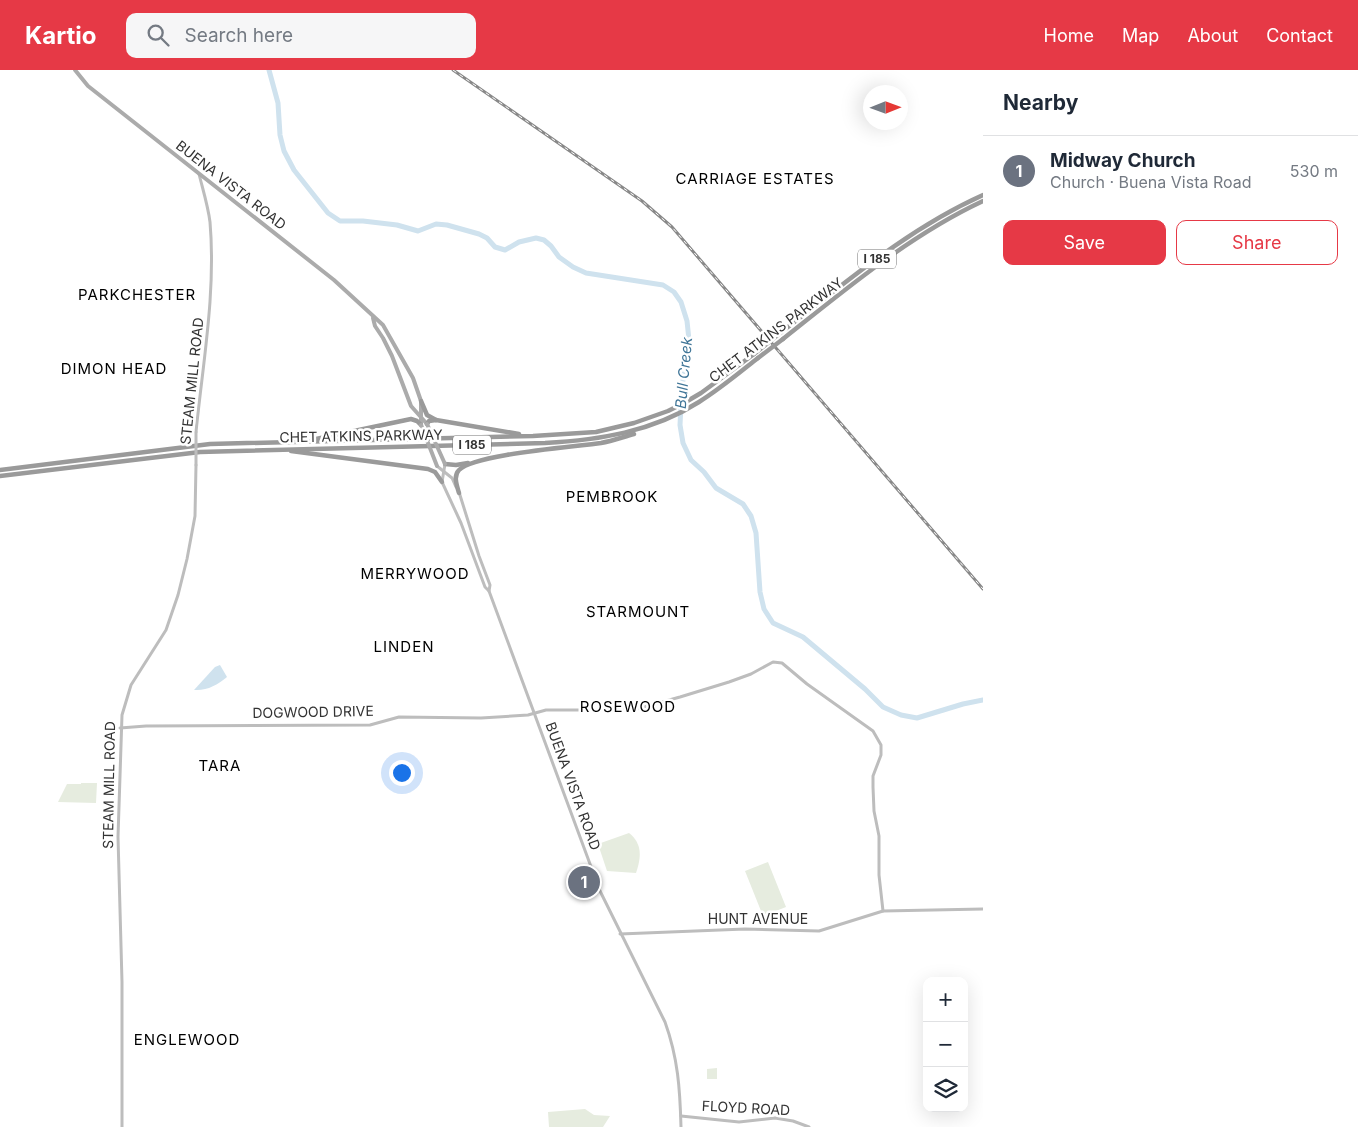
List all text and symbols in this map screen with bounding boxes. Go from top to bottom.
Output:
search box [126,13,476,58]
text: Kartio [25,21,96,50]
icon: search [144,21,172,49]
text: Search here [184,24,293,47]
text: Home [1044,25,1094,46]
text: Map [1122,25,1159,46]
text: About [1187,25,1238,46]
text: Contact [1266,25,1333,46]
north arrow [863,85,908,130]
text: Nearby [1003,90,1078,115]
street label: BUENA VISTA ROAD [173,136,290,233]
text: Midway Church [1050,149,1196,172]
text: 1 [1016,161,1022,181]
text: 530 m [1290,161,1338,181]
district label: CARRIAGE ESTATES [675,169,835,188]
text: Church · Buena Vista Road [1050,172,1252,192]
button: Save [1003,220,1166,265]
button: Share [1176,220,1338,265]
road number: I 185 [858,250,896,268]
street label: CHET ATKINS PARKWAY [705,273,846,386]
district label: PARKCHESTER [78,285,196,304]
street label: STEAM MILL ROAD [176,316,207,445]
water label: Bull Creek [671,335,696,410]
district label: DIMON HEAD [61,359,167,378]
street label: CHET ATKINS PARKWAY [279,426,443,445]
road number: I 185 [453,436,491,454]
district label: PEMBROOK [566,487,658,506]
district label: MERRYWOOD [360,564,470,583]
district label: STARMOUNT [586,602,690,621]
district label: LINDEN [374,637,434,656]
district label: ROSEWOOD [580,697,676,716]
street label: DOGWOOD DRIVE [252,702,374,721]
street label: BUENA VISTA ROAD [542,719,605,852]
street label: STEAM MILL ROAD [99,721,118,849]
district label: TARA [199,756,241,775]
your location [389,760,415,786]
pin: 1 [568,863,600,901]
street label: HUNT AVENUE [708,910,808,927]
map controls [923,977,968,1112]
button: + [923,977,968,1022]
button: − [923,1022,968,1067]
district label: ENGLEWOOD [134,1030,240,1049]
button: layers [923,1067,968,1112]
street label: FLOYD ROAD [701,1097,791,1118]

